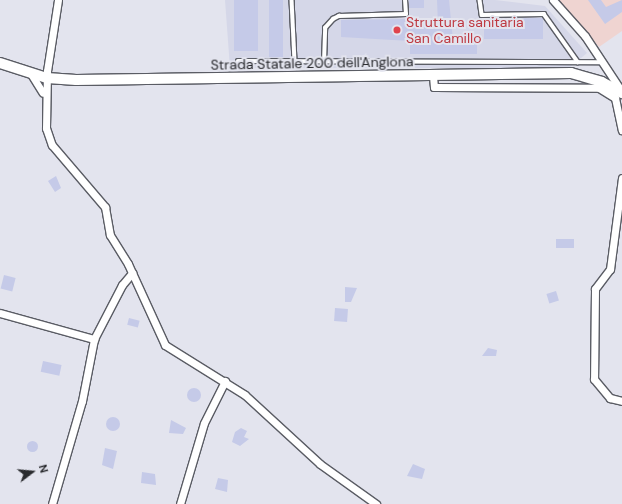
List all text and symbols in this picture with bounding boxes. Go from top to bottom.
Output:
place label: Struttura sanitaria San Camillo [406,14,524,46]
marker: Struttura sanitaria San Camillo [391,24,403,36]
street label: Strada Statale 200 dell'Anglona [210,53,414,73]
north arrow [12,452,52,492]
text: N [36,463,51,474]

